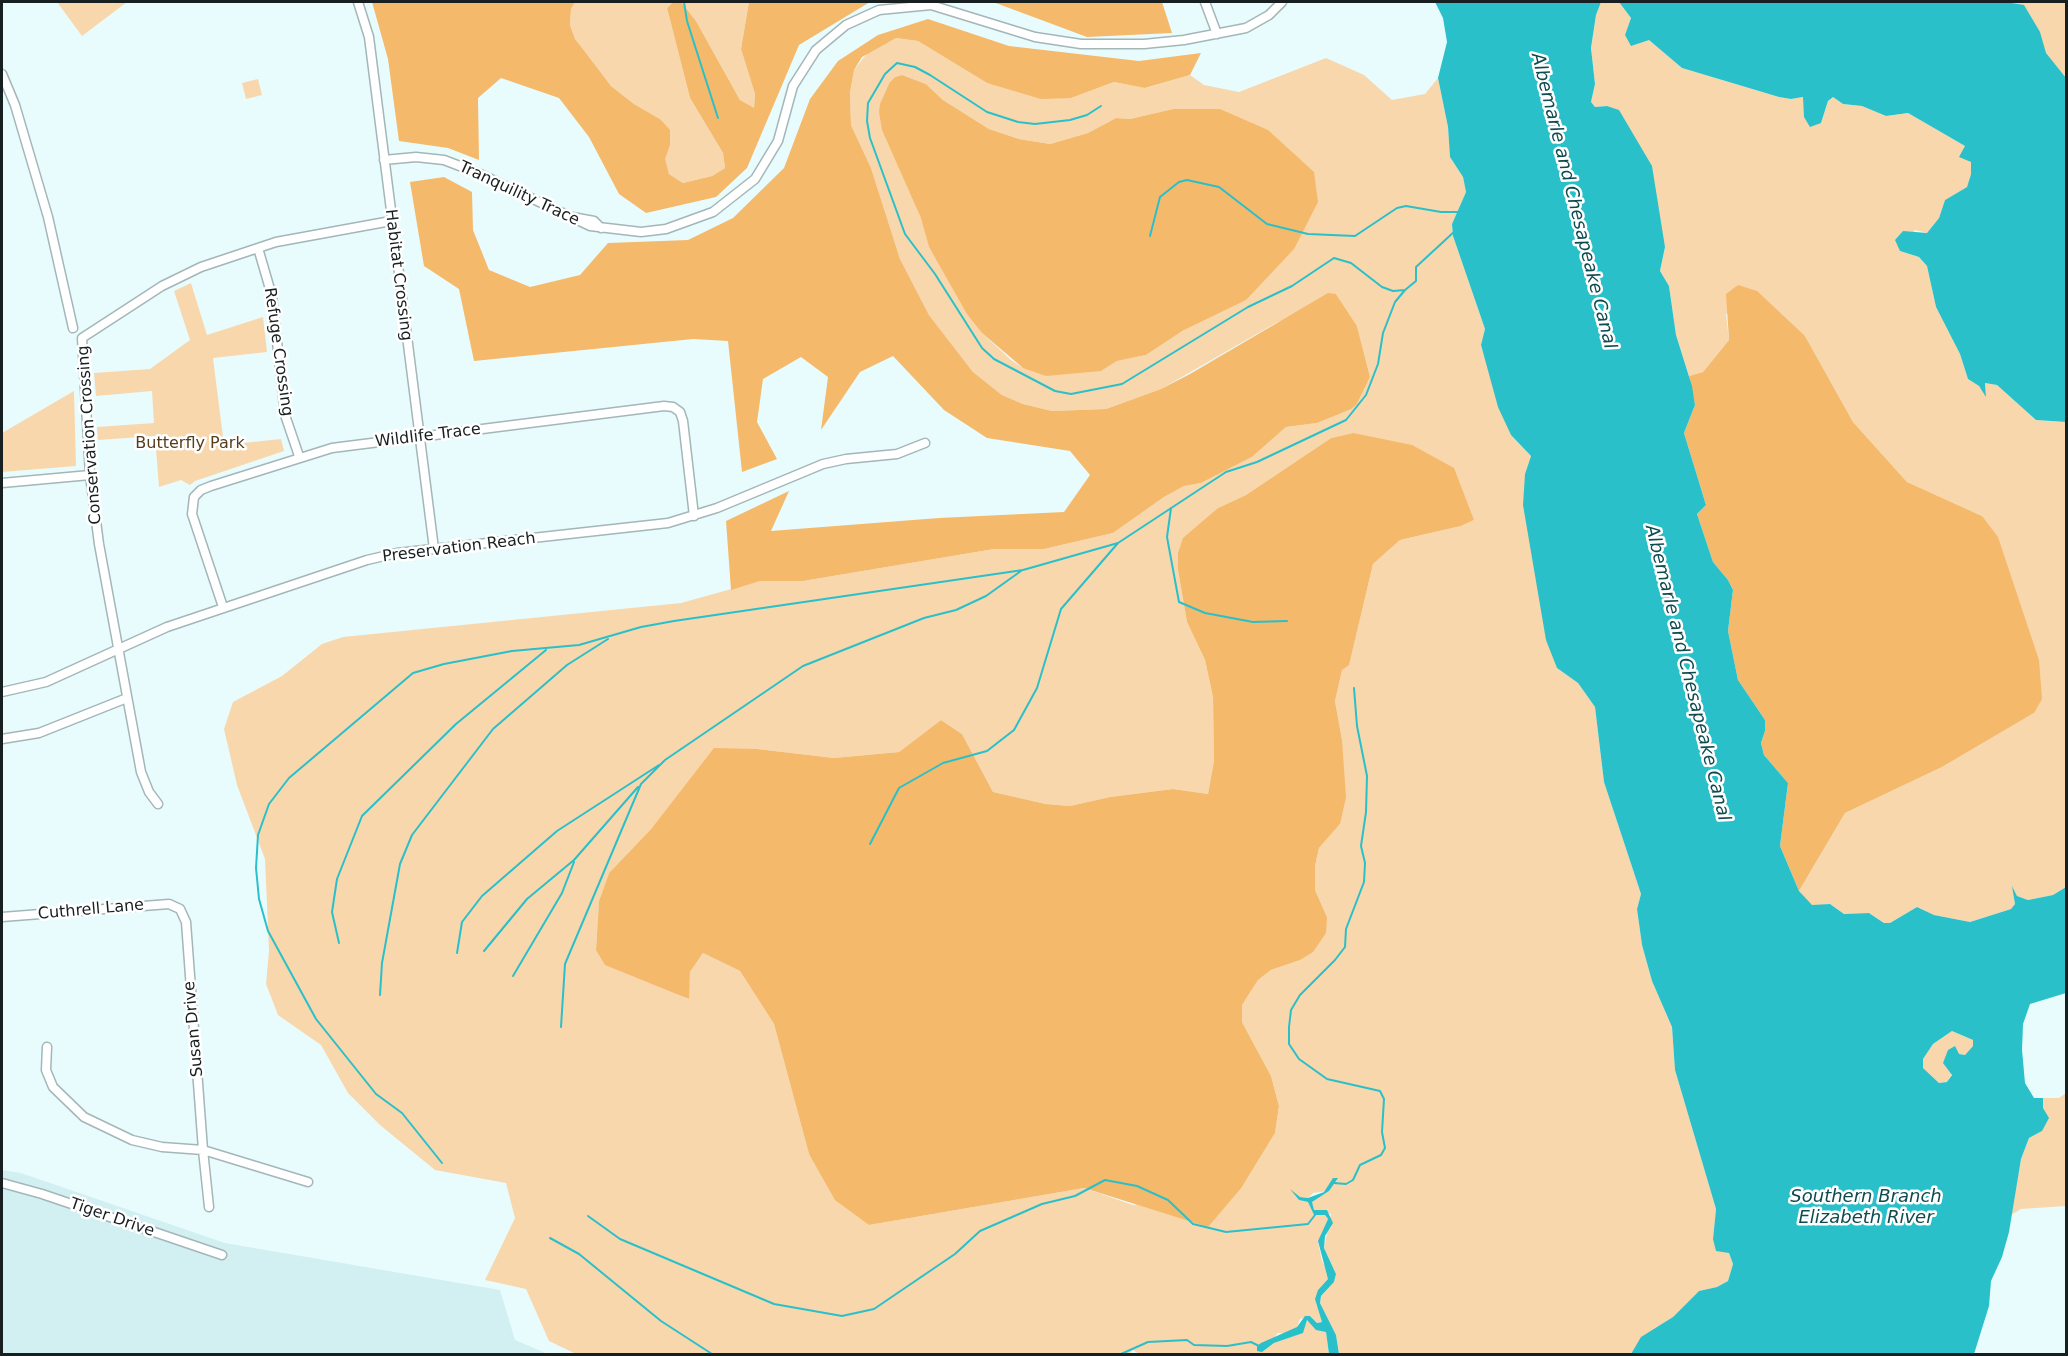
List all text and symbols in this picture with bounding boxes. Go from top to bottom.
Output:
water label: Albemarle and Chesapeake Canal [1526,51,1620,351]
street label: Tranquility Trace [456,158,582,230]
street label: Habitat Crossing [380,208,416,342]
street label: Refuge Crossing [259,286,297,418]
street label: Conservation Crossing [74,345,106,525]
street label: Wildlife Trace [374,420,482,452]
park label: Butterfly Park [135,434,245,454]
water label: Albemarle and Chesapeake Canal [1640,523,1734,823]
street label: Preservation Reach [381,529,537,567]
street label: Cuthrell Lane [37,896,145,924]
street label: Susan Drive [180,980,208,1078]
water label: Southern Branch Elizabeth River [1790,1186,1942,1228]
street label: Tiger Drive [67,1195,157,1241]

